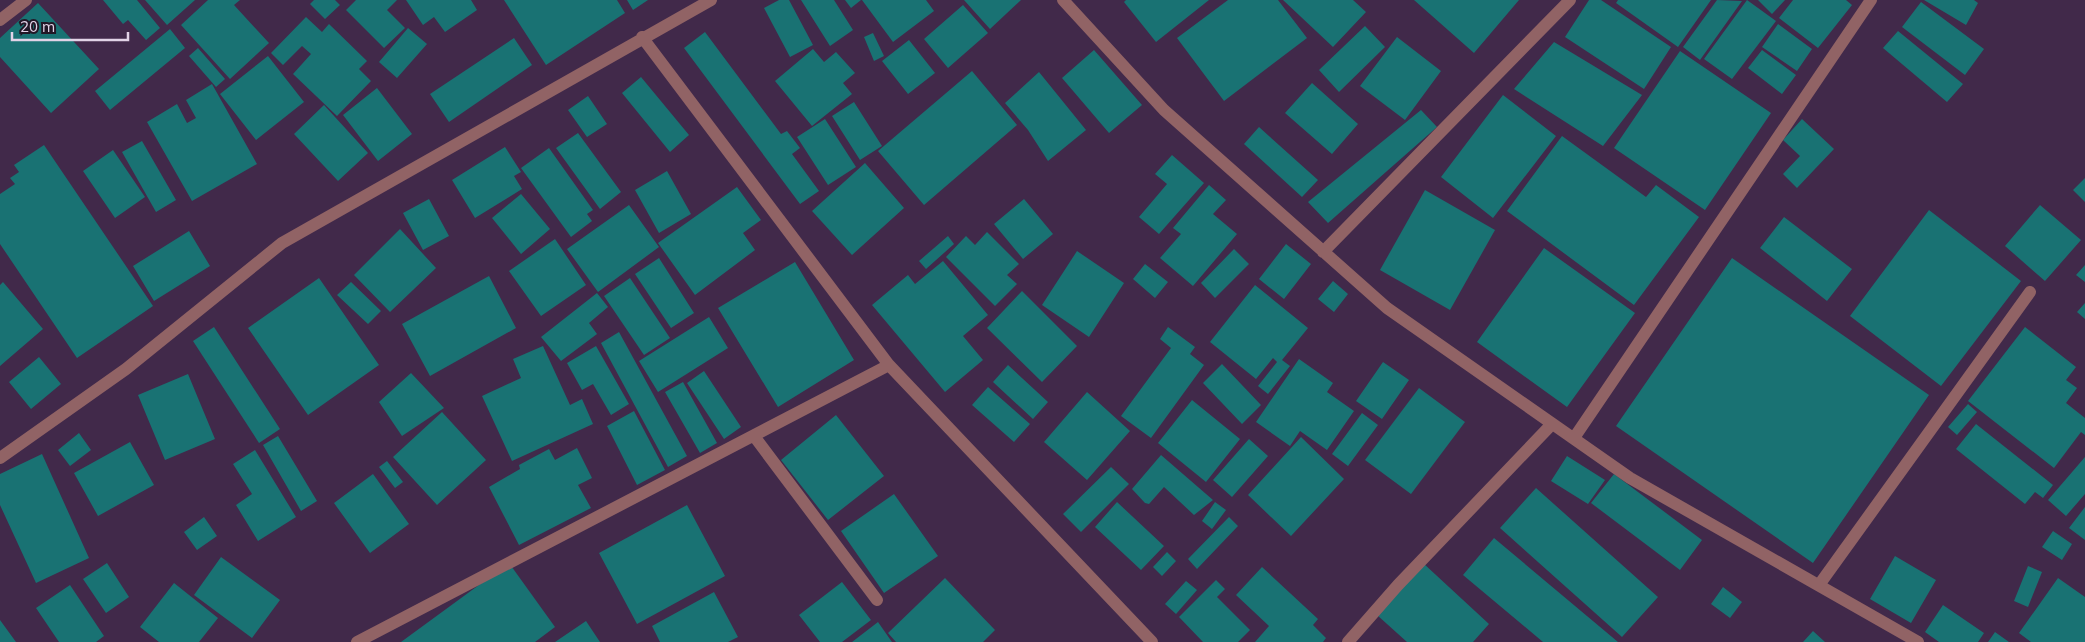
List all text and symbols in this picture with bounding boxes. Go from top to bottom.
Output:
scale bar [12,10,129,42]
text: 20 m [20,17,55,36]

